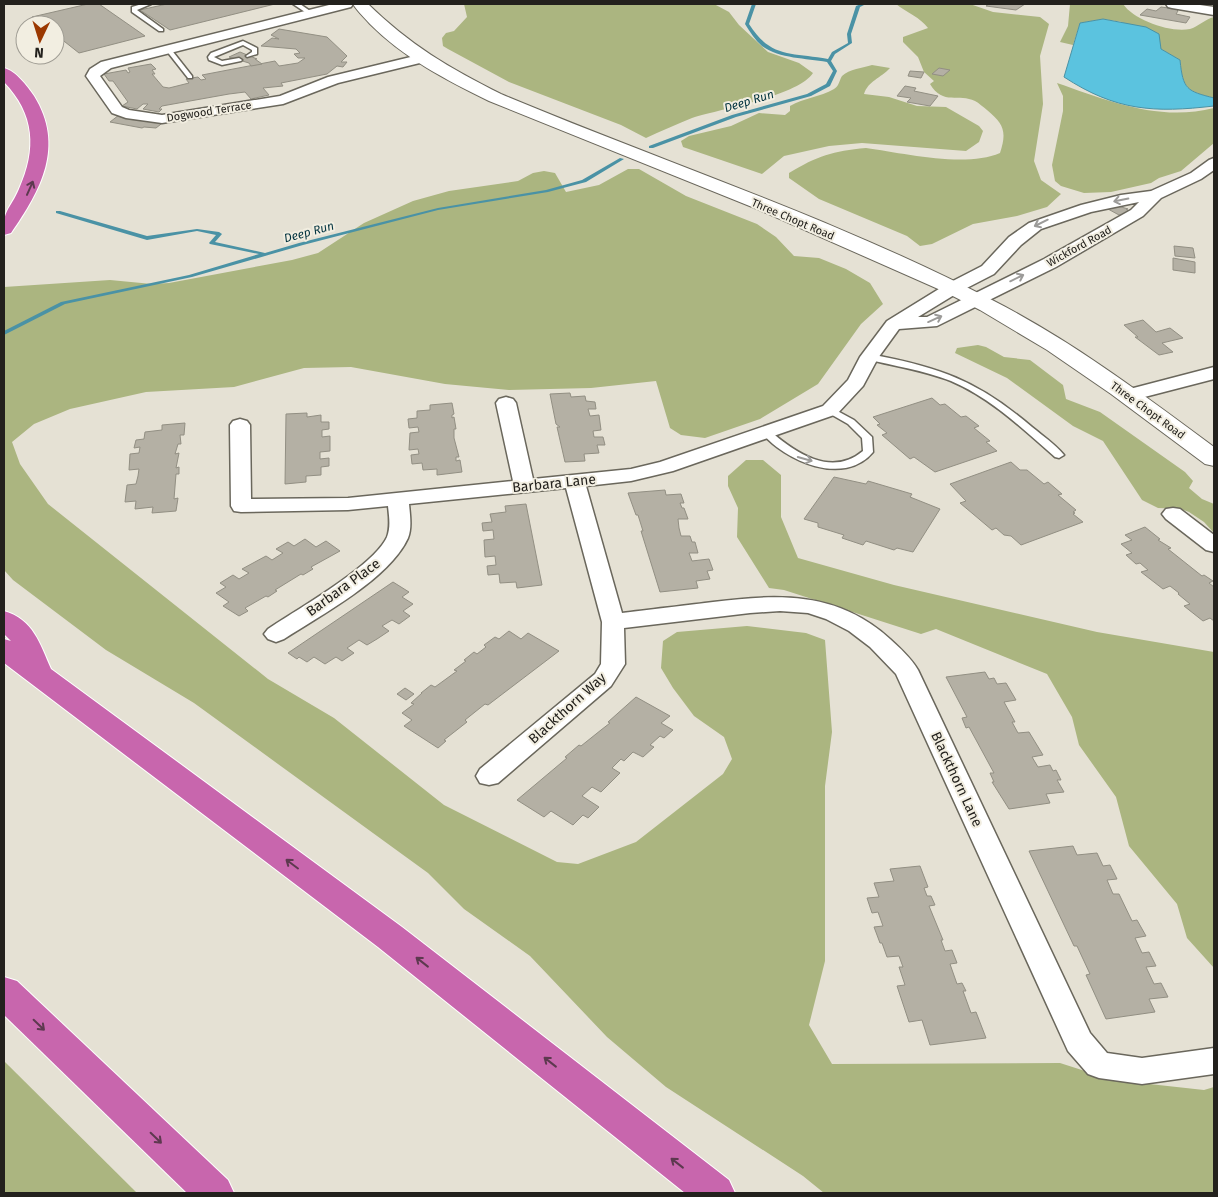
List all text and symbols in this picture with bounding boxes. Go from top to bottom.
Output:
north arrow [15,15,65,65]
text: N [34,44,44,61]
water label: Deep Run [723,87,776,115]
street label: Dogwood Terrace [166,98,252,125]
one-way arrow [25,181,35,196]
street label: Three Chopt Road [749,196,836,243]
one-way arrow [1113,196,1129,206]
water label: Deep Run [282,219,336,245]
one-way arrow [1034,219,1049,228]
street label: Wickford Road [1045,223,1114,270]
one-way arrow [1010,273,1025,283]
one-way arrow [927,313,942,323]
street label: Three Chopt Road [1108,379,1187,442]
one-way arrow [797,455,813,465]
street label: Barbara Lane [511,471,597,496]
street label: Barbara Place [303,555,384,620]
street label: Blackthorn Way [525,669,610,748]
street label: Blackthorn Lane [927,729,986,830]
one-way arrow [285,859,299,869]
one-way arrow [416,956,429,967]
one-way arrow [33,1019,45,1031]
one-way arrow [543,1057,556,1068]
one-way arrow [150,1132,163,1144]
one-way arrow [670,1158,684,1168]

